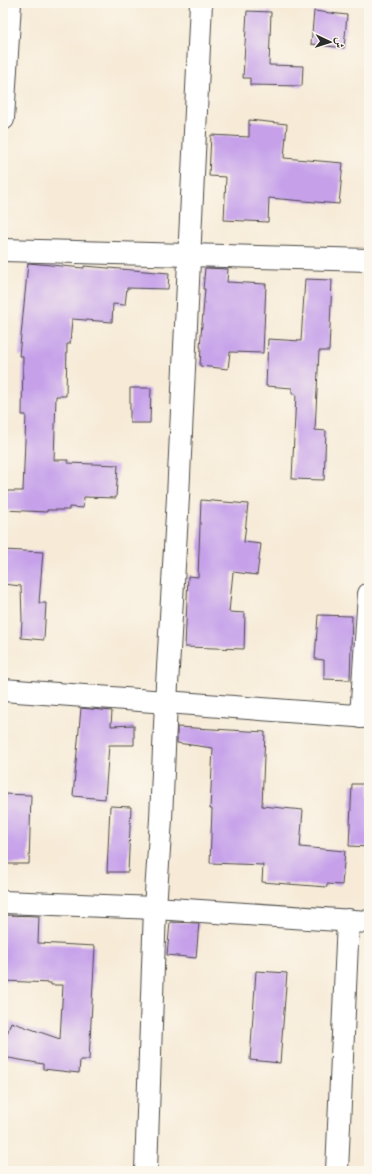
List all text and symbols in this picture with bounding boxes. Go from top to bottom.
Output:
north arrow [310,22,350,62]
text: ش [332,37,348,49]

